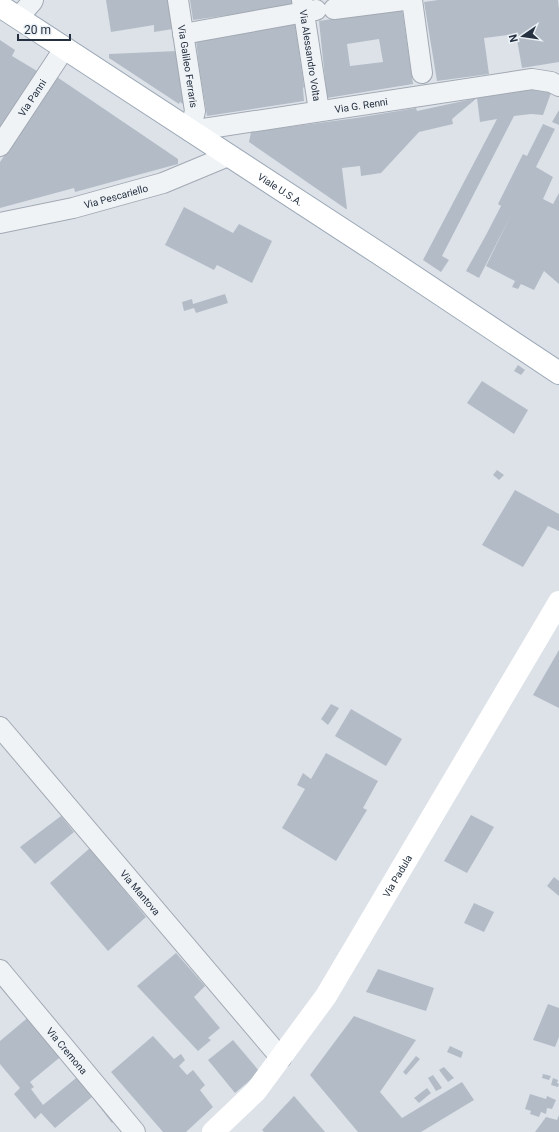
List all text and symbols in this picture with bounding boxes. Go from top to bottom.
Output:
street label: Via Alessandro Volta [298,9,323,102]
scale bar [18,16,70,42]
north arrow [503,16,543,56]
text: 20 m [24,23,51,37]
street label: Via Galileo Ferraris [176,24,200,108]
text: N [506,33,521,43]
street label: Via Panni [16,77,48,118]
street label: Via G. Renni [334,96,388,114]
street label: Viale U.S.A. [256,170,305,208]
street label: Via Pescariello [83,182,149,210]
street label: Via Padula [380,853,414,899]
street label: Via Mantova [118,868,163,917]
street label: Via Cremona [45,1025,90,1076]

